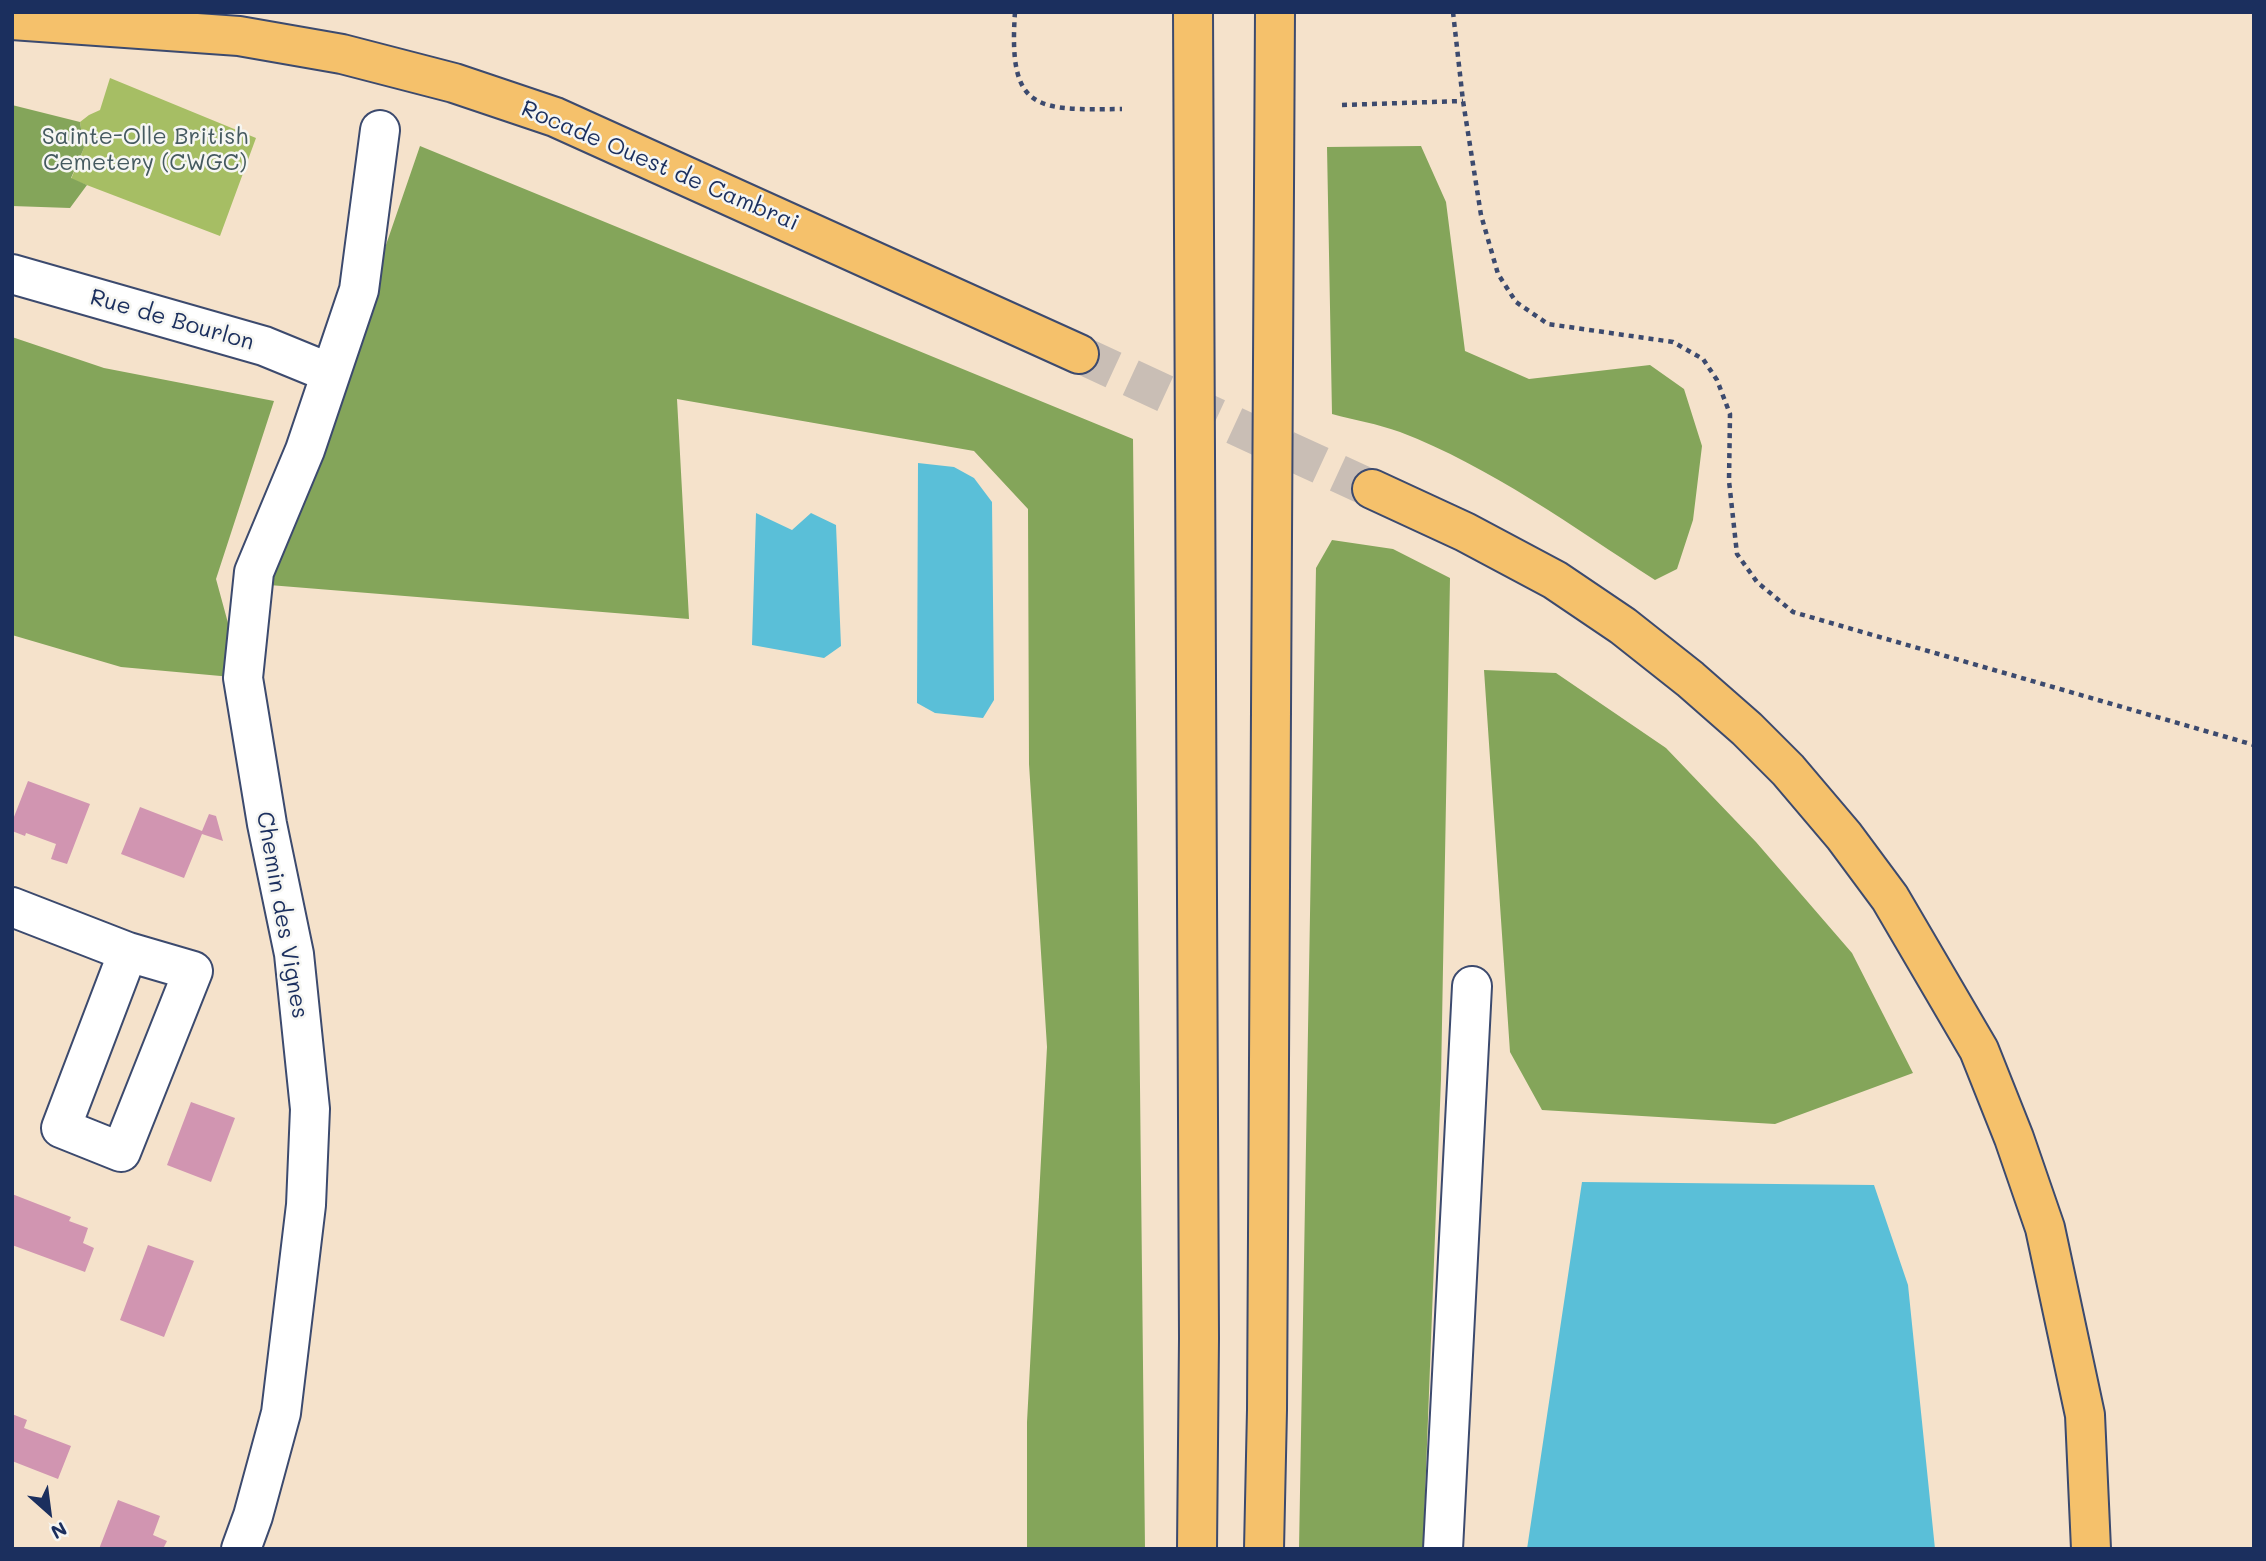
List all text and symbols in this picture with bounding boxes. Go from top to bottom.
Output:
street label: Rocade Ouest de Cambrai [517,95,803,237]
park label: Sainte-Olle British Cemetery (CWGC) [42,123,248,177]
street label: Rue de Bourlon [87,283,257,357]
street label: Chemin des Vignes [250,809,314,1021]
north arrow [14,1477,84,1547]
text: N [47,1517,71,1545]

